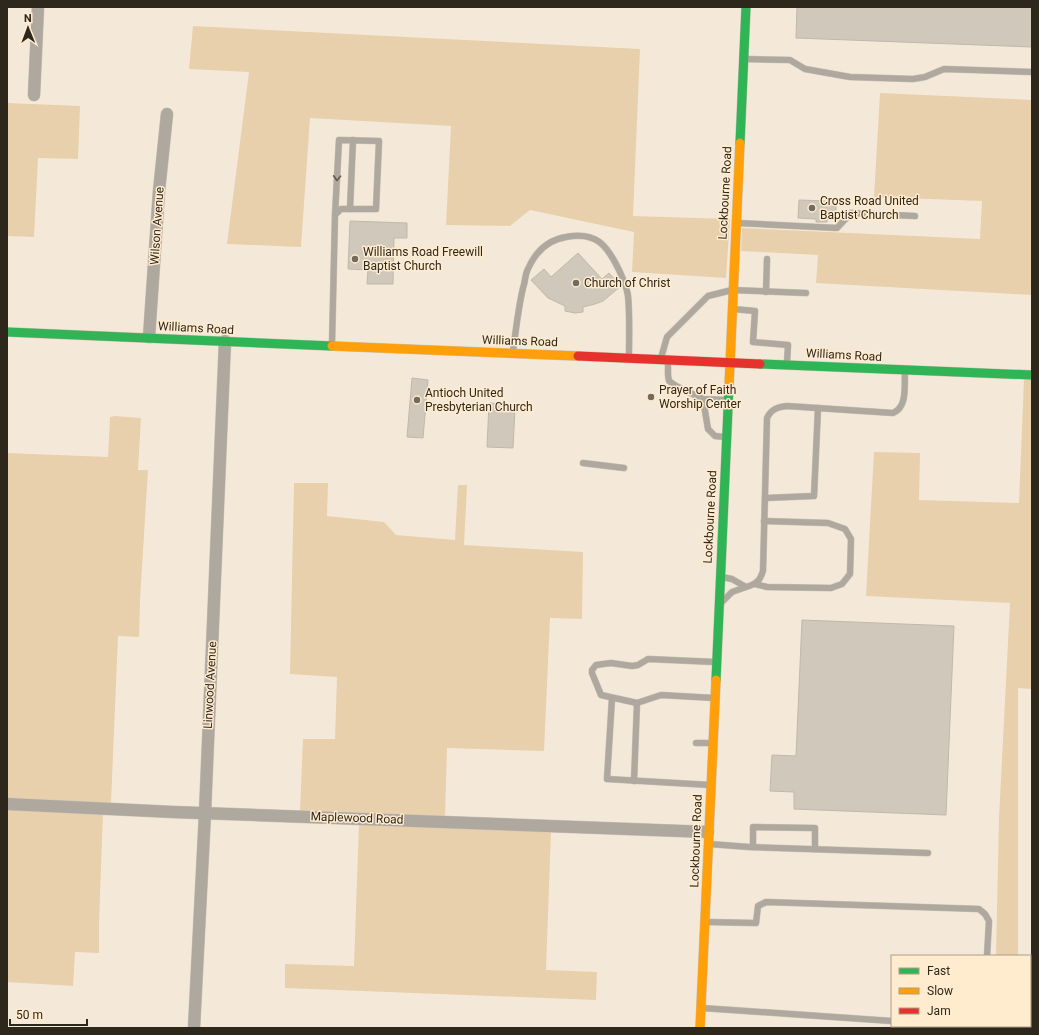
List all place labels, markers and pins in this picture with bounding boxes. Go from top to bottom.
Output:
place label: Cross Road United Baptist Church [820,194,919,222]
marker: Cross Road United Baptist Church [807,203,817,213]
place label: Williams Road Freewill Baptist Church [363,245,483,273]
marker: Williams Road Freewill Baptist Church [350,254,360,264]
place label: Church of Christ [584,276,670,290]
marker: Church of Christ [571,278,581,288]
place label: Prayer of Faith Worship Center [659,383,741,411]
place label: Antioch United Presbyterian Church [425,386,533,414]
marker: Prayer of Faith Worship Center [646,392,656,402]
marker: Antioch United Presbyterian Church [412,395,422,405]

